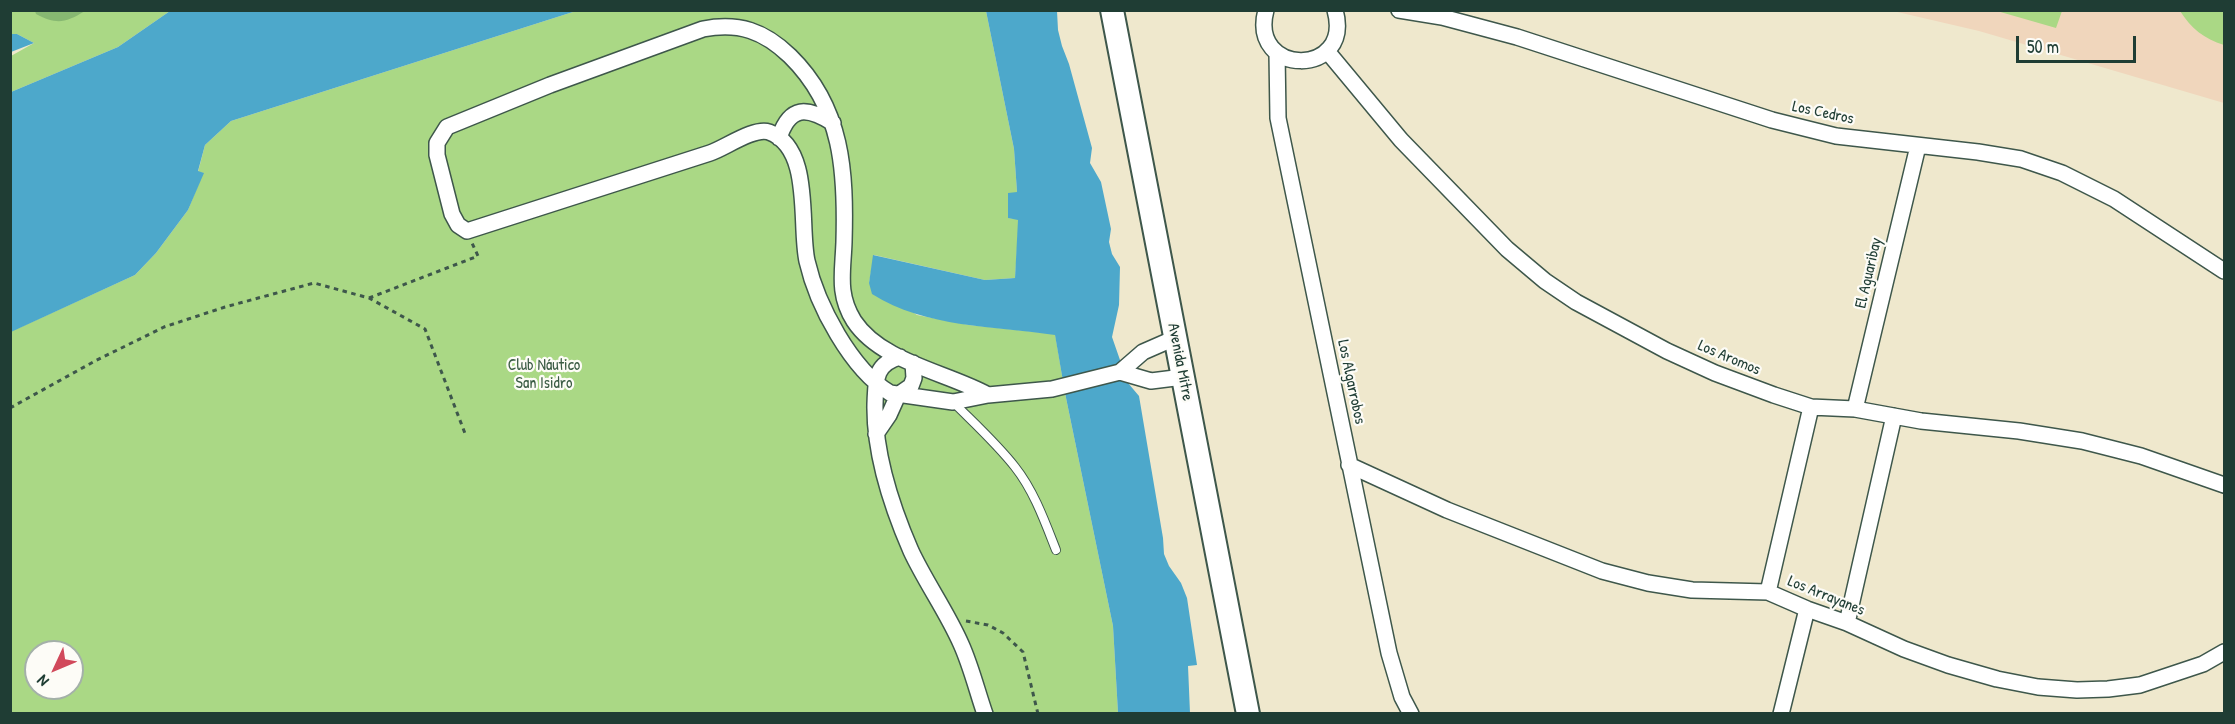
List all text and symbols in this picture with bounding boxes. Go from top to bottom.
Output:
scale bar [2019,24,2139,62]
text: 50 m [2027,34,2059,59]
street label: Los Cedros [1790,97,1856,129]
street label: El Aguaribay [1852,236,1886,310]
street label: Avenida Mitre [1163,322,1197,402]
street label: Los Aromos [1695,336,1763,380]
street label: Los Algarrobos [1333,338,1369,426]
park label: Club Náutico San Isidro [508,356,580,394]
street label: Los Arrayanes [1785,572,1867,620]
north arrow [24,640,84,700]
text: N [32,670,53,692]

